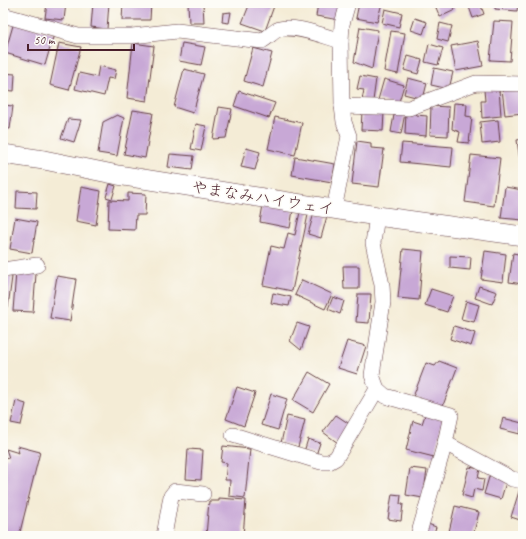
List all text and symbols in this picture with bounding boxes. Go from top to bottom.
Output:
scale bar [28,26,134,52]
text: 50 m [34,32,56,48]
street label: やまなみハイウェイ [190,177,336,219]

